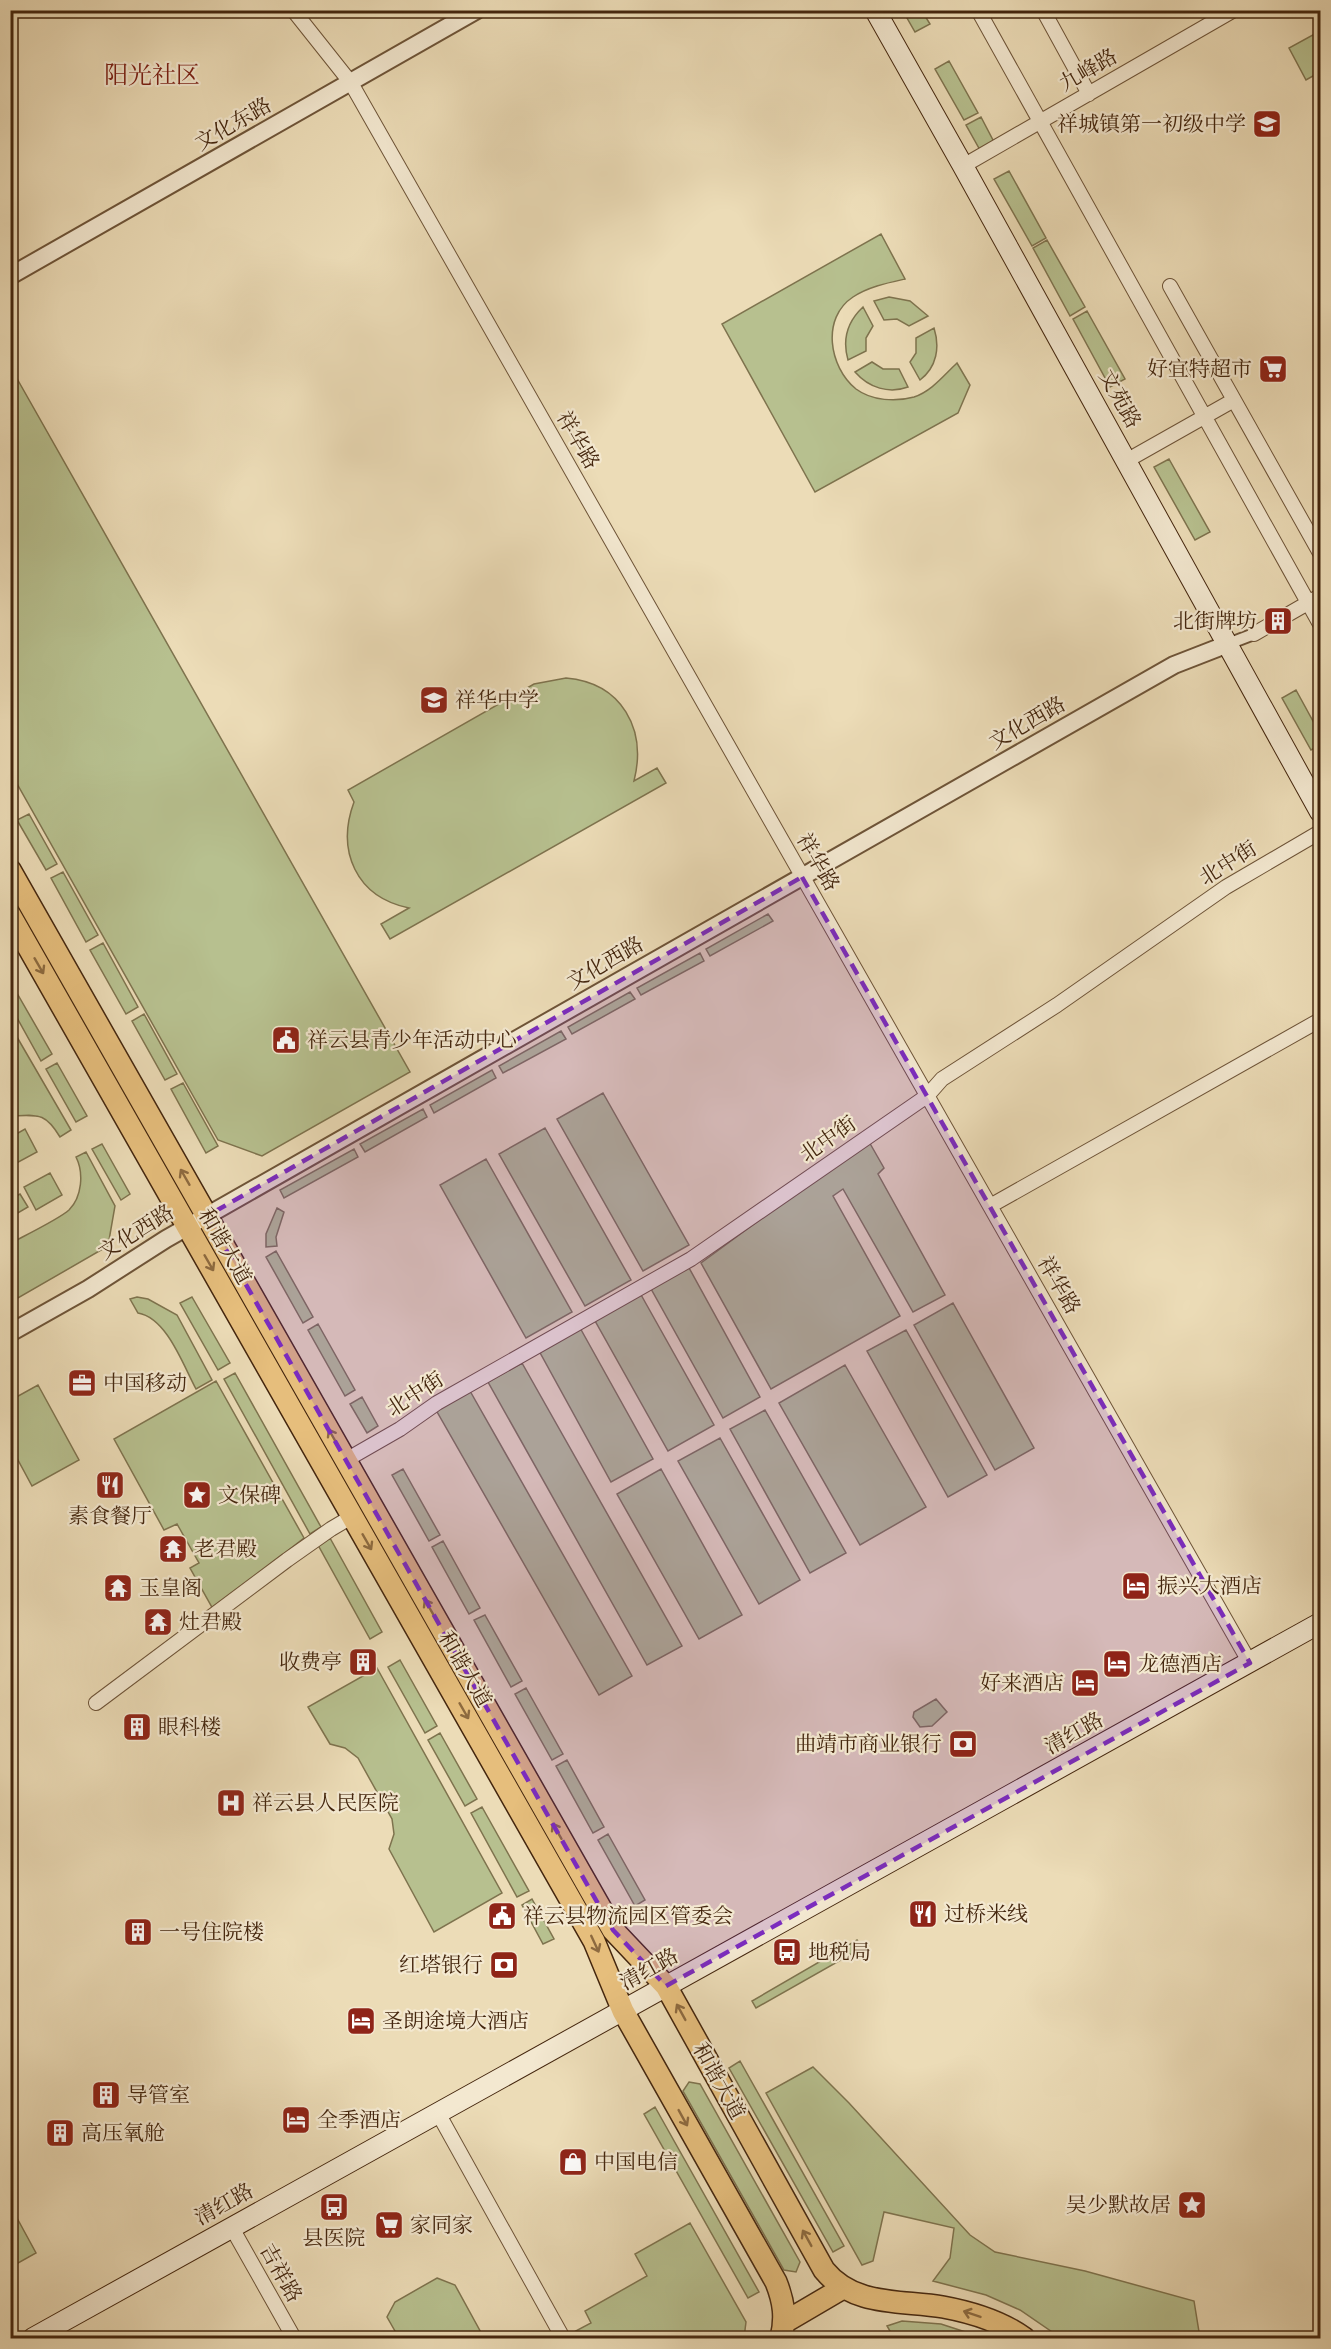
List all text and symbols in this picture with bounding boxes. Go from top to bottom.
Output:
street label: 九峰路 [1054,43,1124,100]
district label: 阳光社区 [104,60,200,94]
street label: 文化东路 [190,92,278,160]
school or university icon: 祥城镇第一初级中学 [1251,108,1283,140]
place label: 祥城镇第一初级中学 [1057,111,1246,141]
supermarket icon: 好宜特超市 [1257,353,1289,385]
place label: 好宜特超市 [1147,356,1252,386]
street label: 文苑路 [1090,365,1147,435]
street label: 祥华路 [548,406,605,476]
building icon: 北街牌坊 [1262,605,1294,637]
place label: 北街牌坊 [1173,608,1257,638]
school or university icon: 祥华中学 [418,684,450,716]
place label: 祥华中学 [455,687,539,717]
street label: 文化西路 [984,691,1072,759]
street label: 祥华路 [788,828,845,898]
street label: 北中街 [1194,835,1264,894]
street label: 文化西路 [562,931,650,999]
one-way arrow [34,957,46,974]
public building icon: 祥云县青少年活动中心 [270,1024,302,1056]
place label: 祥云县青少年活动中心 [307,1027,517,1057]
street label: 北中街 [795,1110,864,1171]
one-way arrow [179,1168,190,1186]
street label: 文化西路 [93,1199,181,1269]
street label: 和谐大道 [189,1203,257,1291]
street label: 祥华路 [1029,1251,1086,1321]
one-way arrow [203,1254,215,1271]
street label: 北中街 [382,1366,451,1425]
office icon: 中国移动 [66,1367,98,1399]
place label: 中国移动 [103,1370,187,1400]
one-way arrow [327,1429,338,1447]
restaurant icon: 素食餐厅 [94,1469,126,1501]
place icon: 文保碑 [181,1479,213,1511]
place label: 文保碑 [218,1482,281,1512]
place label: 素食餐厅 [68,1503,152,1533]
temple icon: 老君殿 [157,1533,189,1565]
one-way arrow [361,1533,373,1550]
place label: 老君殿 [194,1536,257,1566]
hotel icon: 振兴大酒店 [1120,1570,1152,1602]
temple icon: 玉皇阁 [102,1572,134,1604]
place label: 振兴大酒店 [1157,1573,1262,1603]
place label: 玉皇阁 [139,1575,202,1605]
one-way arrow [423,1599,435,1616]
temple icon: 灶君殿 [142,1606,174,1638]
place label: 灶君殿 [179,1609,242,1639]
street label: 和谐大道 [429,1626,497,1714]
building icon: 收费亭 [347,1646,379,1678]
hotel icon: 龙德酒店 [1101,1648,1133,1680]
place label: 收费亭 [279,1649,342,1679]
place label: 龙德酒店 [1138,1651,1222,1681]
hotel icon: 好来酒店 [1069,1667,1101,1699]
place label: 好来酒店 [980,1670,1064,1700]
one-way arrow [458,1703,470,1720]
street label: 清红路 [1040,1706,1110,1763]
building icon: 眼科楼 [121,1711,153,1743]
place label: 眼科楼 [158,1714,221,1744]
bank icon: 曲靖市商业银行 [947,1728,979,1760]
place label: 曲靖市商业银行 [795,1731,942,1761]
hospital icon: 祥云县人民医院 [215,1787,247,1819]
place label: 祥云县人民医院 [252,1790,399,1820]
one-way arrow [551,1823,563,1840]
restaurant icon: 过桥米线 [907,1898,939,1930]
public building icon: 祥云县物流园区管委会 [486,1900,518,1932]
place label: 过桥米线 [944,1901,1028,1931]
place label: 祥云县物流园区管委会 [523,1903,733,1933]
building icon: 一号住院楼 [122,1916,154,1948]
place label: 一号住院楼 [159,1919,264,1949]
one-way arrow [589,1935,601,1953]
bus stop icon: 地税局 [771,1936,803,1968]
place label: 地税局 [808,1939,871,1969]
street label: 清红路 [615,1942,685,1999]
bank icon: 红塔银行 [488,1949,520,1981]
place label: 红塔银行 [399,1952,483,1982]
one-way arrow [674,2004,686,2021]
hotel icon: 圣朗途境大酒店 [345,2005,377,2037]
place label: 圣朗途境大酒店 [382,2008,529,2038]
street label: 和谐大道 [684,2038,751,2126]
building icon: 导管室 [90,2079,122,2111]
place label: 导管室 [127,2082,190,2112]
hotel icon: 全季酒店 [280,2104,312,2136]
place label: 全季酒店 [317,2107,401,2137]
one-way arrow [677,2109,689,2126]
building icon: 高压氧舱 [44,2117,76,2149]
place label: 高压氧舱 [81,2120,165,2150]
shop icon: 中国电信 [557,2146,589,2178]
place label: 中国电信 [594,2149,678,2179]
street label: 清红路 [190,2177,260,2234]
place icon: 吴少默故居 [1176,2189,1208,2221]
bus stop icon: 县医院 [318,2191,350,2223]
place label: 吴少默故居 [1066,2192,1171,2222]
supermarket icon: 家同家 [373,2209,405,2241]
place label: 家同家 [410,2212,473,2242]
place label: 县医院 [303,2225,366,2255]
one-way arrow [800,2229,812,2246]
street label: 吉祥路 [251,2239,308,2309]
one-way arrow [963,2308,981,2319]

